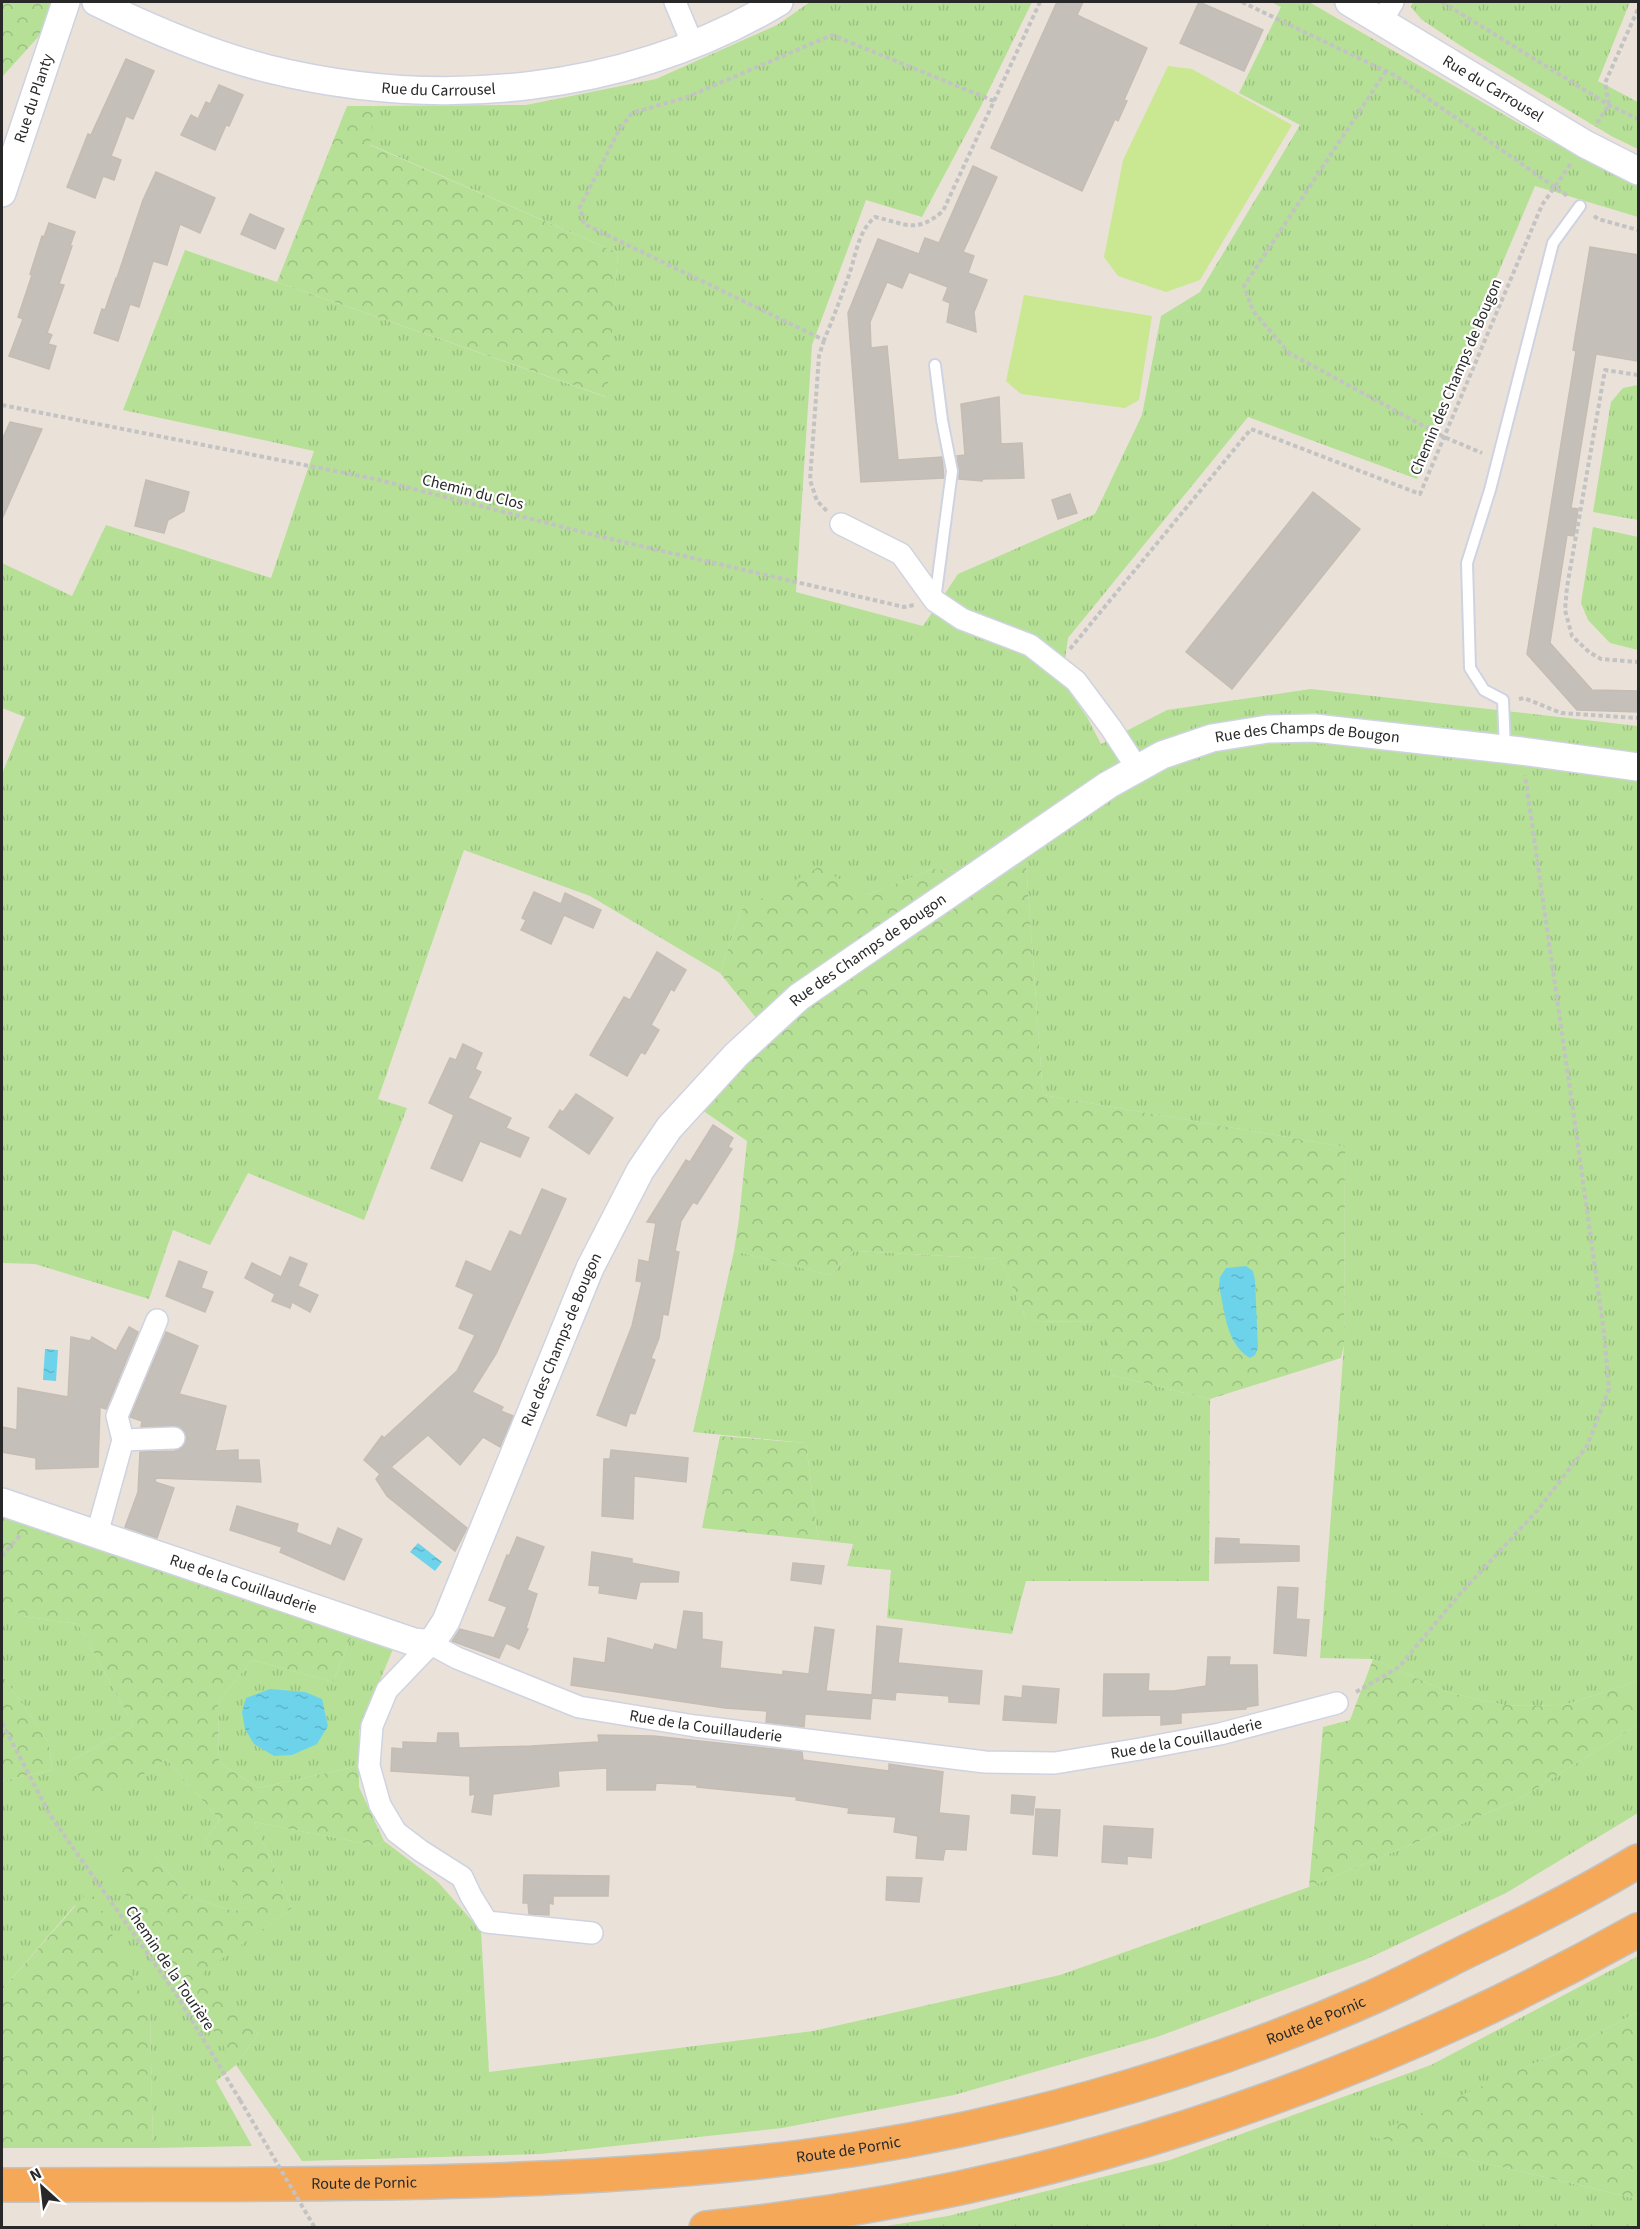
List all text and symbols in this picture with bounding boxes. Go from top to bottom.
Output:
street label: Rue du Planty [9,50,59,146]
street label: Rue du Carrousel [1438,50,1548,127]
street label: Rue du Carrousel [381,77,496,102]
street label: Chemin des Champs de Bougon [1405,275,1507,479]
street label: Chemin du Clos [420,469,527,515]
street label: Rue des Champs de Bougon [1213,717,1401,748]
street label: Rue des Champs de Bougon [784,888,951,1012]
street label: Rue des Champs de Bougon [516,1249,607,1429]
street label: Rue de la Couillauderie [167,1549,320,1619]
street label: Rue de la Couillauderie [628,1704,784,1748]
street label: Rue de la Couillauderie [1109,1712,1264,1765]
street label: Chemin de la Tourière [120,1901,220,2035]
street label: Route de Pornic [1263,1991,1369,2051]
street label: Route de Pornic [795,2131,902,2169]
north arrow [12,2157,72,2217]
text: N [26,2162,45,2187]
street label: Route de Pornic [311,2171,417,2195]

